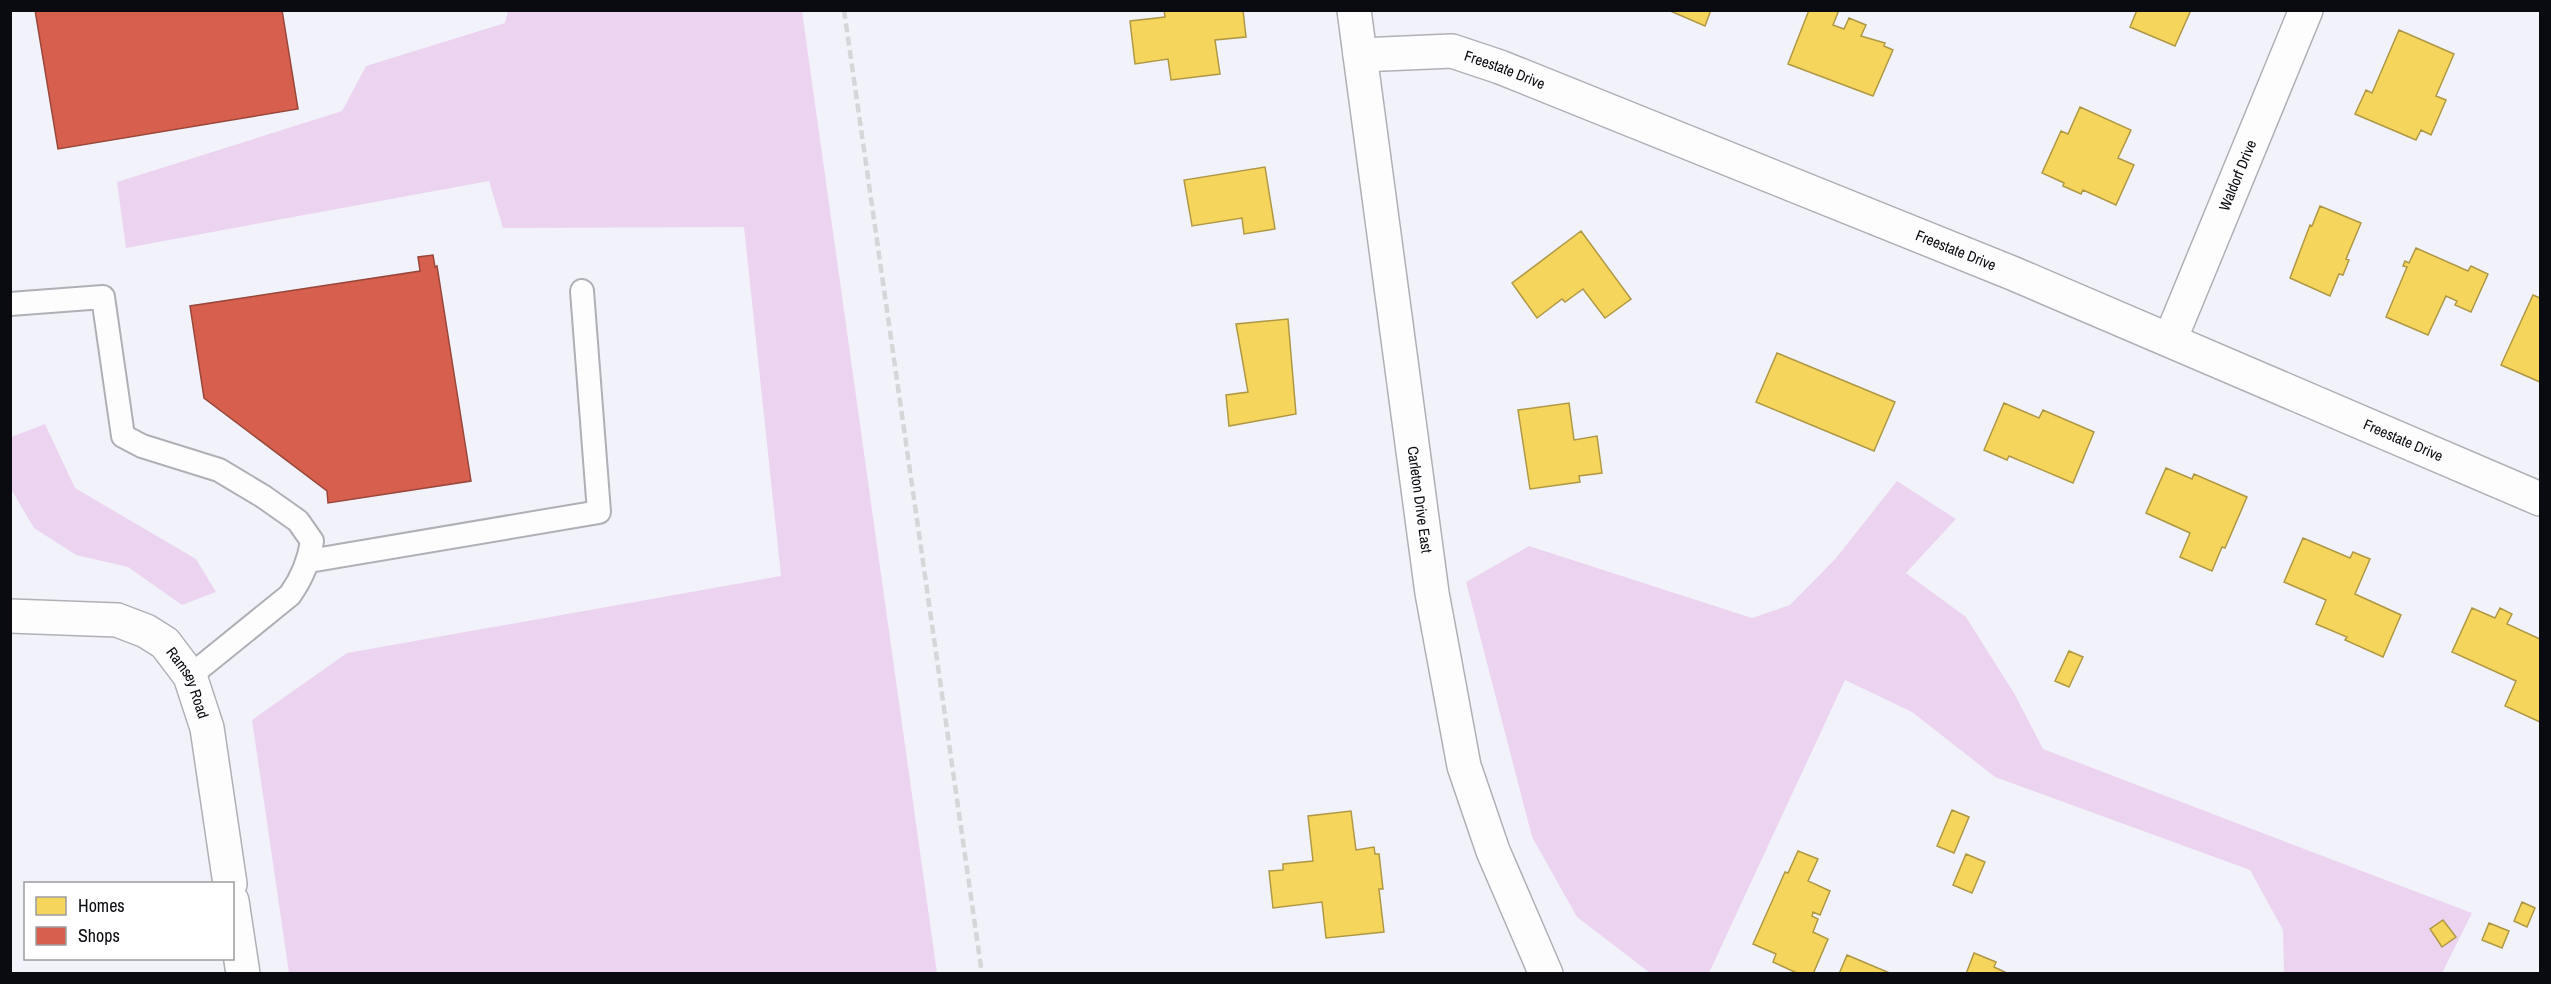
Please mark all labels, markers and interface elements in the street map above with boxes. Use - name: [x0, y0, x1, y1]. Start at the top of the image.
- street label: Freestate Drive: [1462, 45, 1549, 94]
- street label: Waldorf Drive: [2213, 137, 2261, 214]
- street label: Freestate Drive: [1913, 224, 1999, 276]
- street label: Freestate Drive: [2360, 414, 2447, 466]
- street label: Carleton Drive East: [1402, 445, 1438, 555]
- street label: Ramsey Road: [162, 642, 214, 721]
- legend: [24, 882, 234, 960]
- text: Homes: [78, 893, 125, 918]
- text: Shops: [78, 923, 120, 948]

